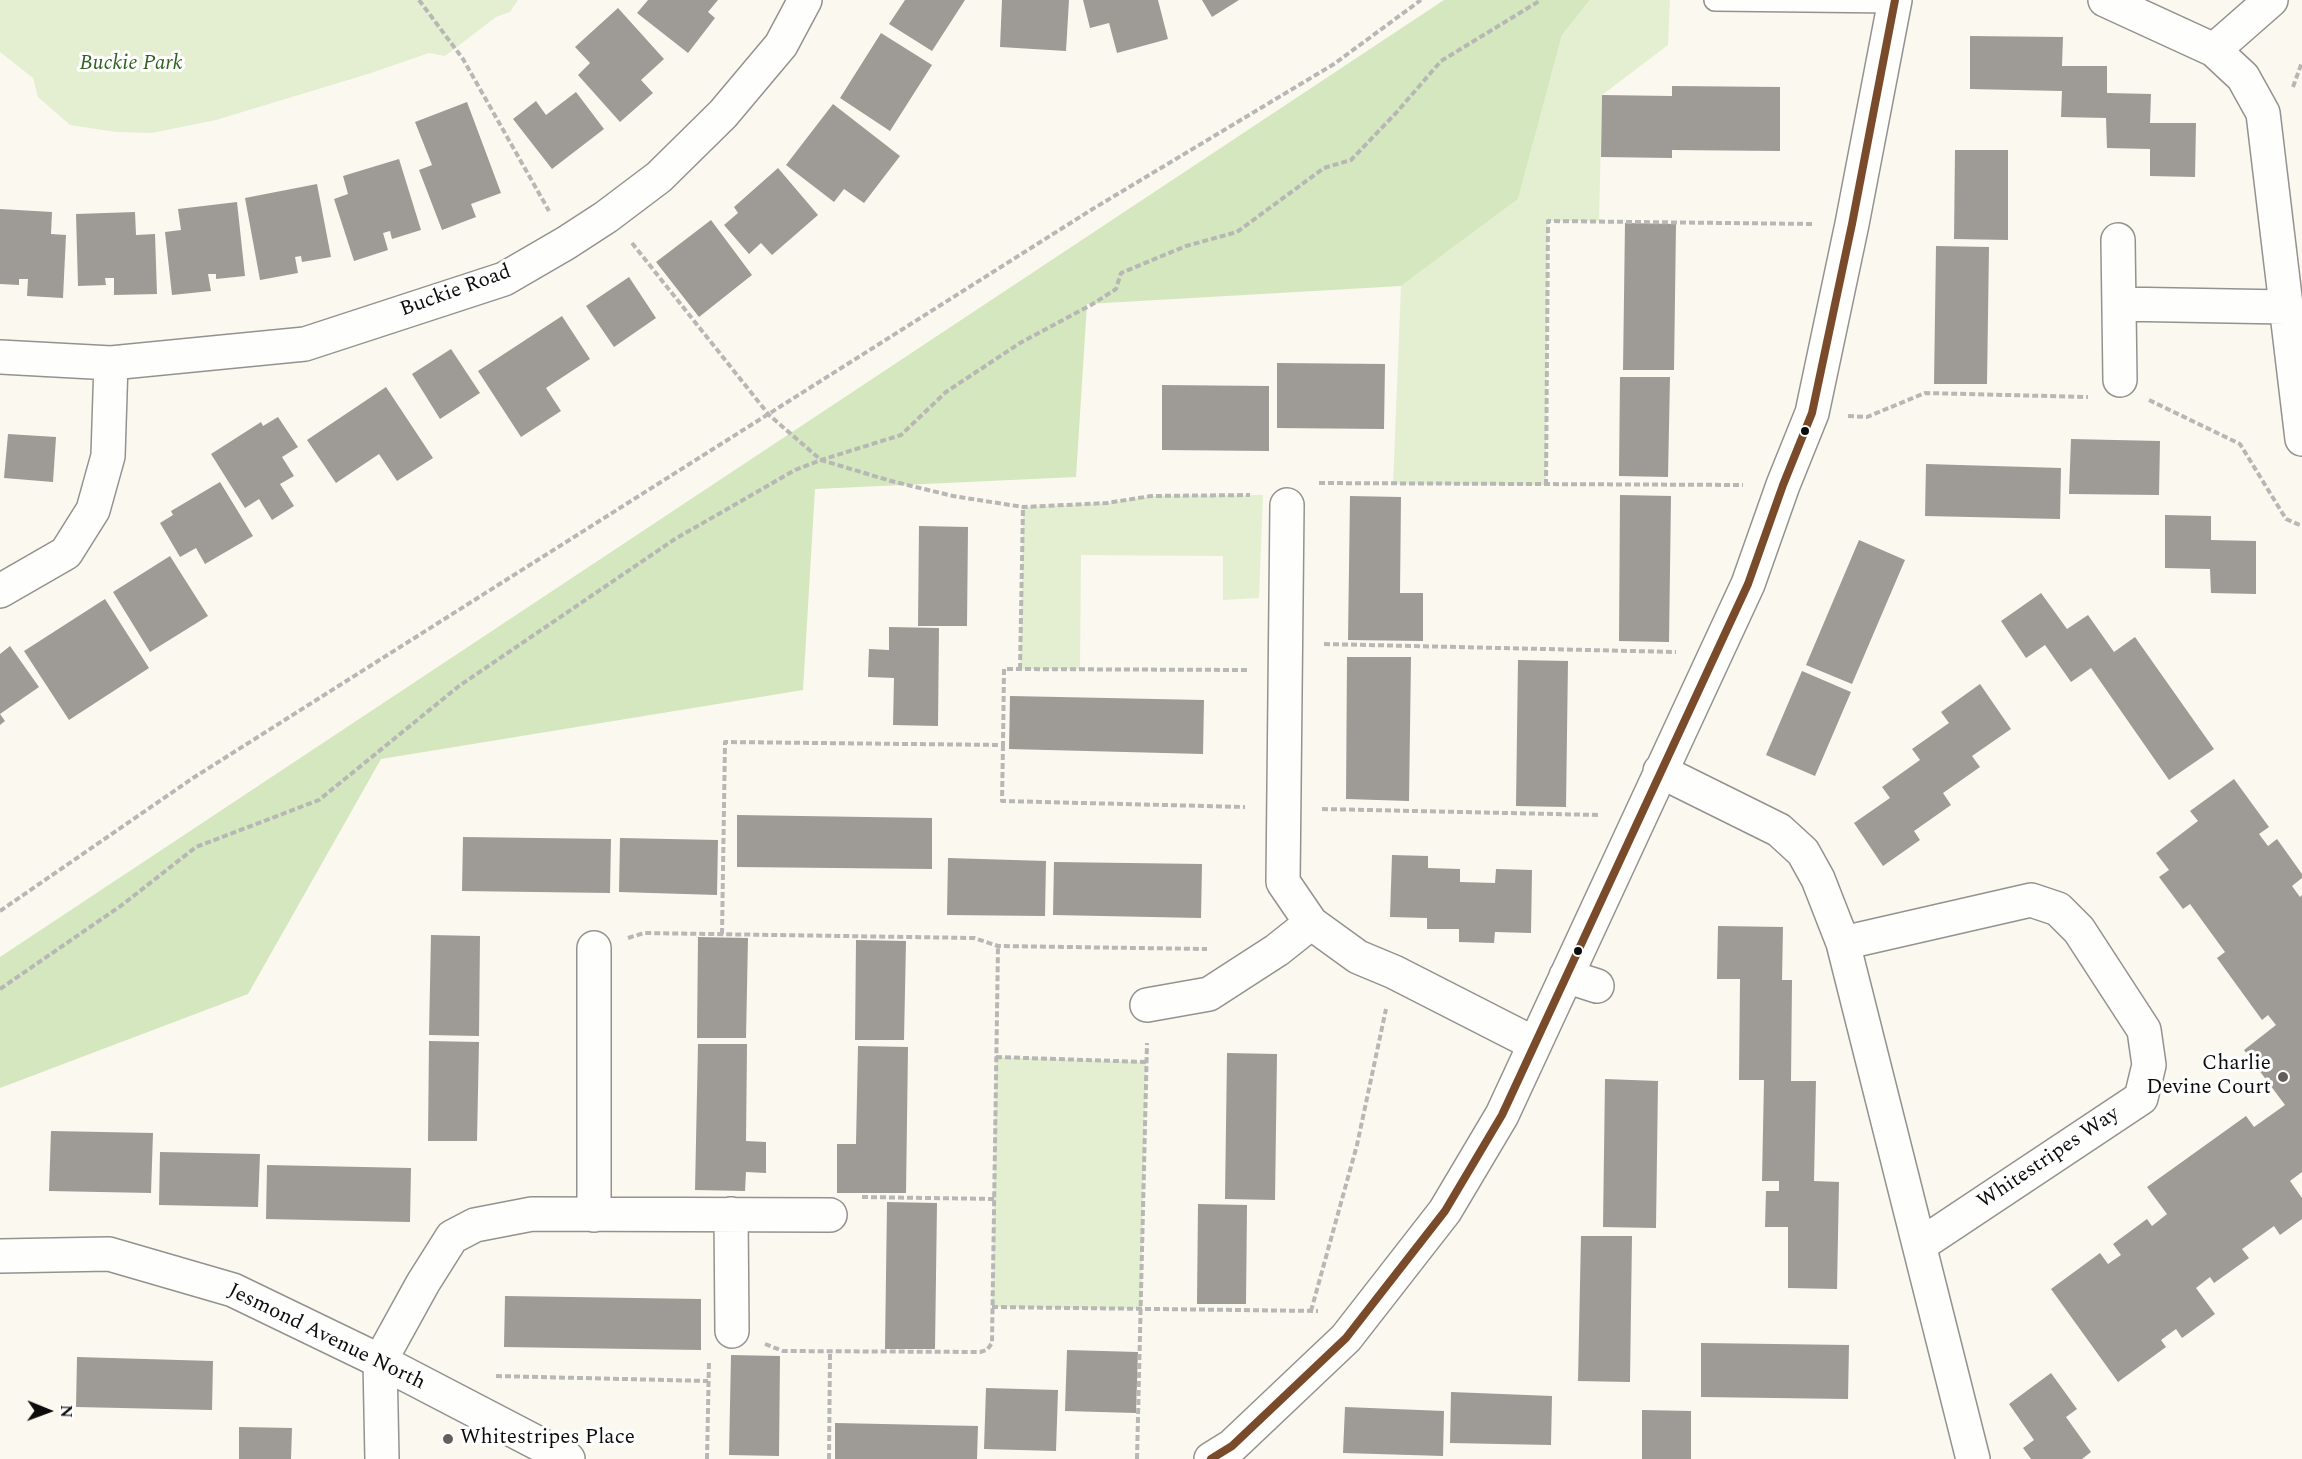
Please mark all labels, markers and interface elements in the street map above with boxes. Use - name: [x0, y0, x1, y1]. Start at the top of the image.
- park label: Buckie Park: [79, 52, 183, 78]
- street label: Buckie Road: [397, 260, 515, 324]
- unlabelled marker: [1799, 425, 1811, 437]
- unlabelled marker: [1572, 945, 1584, 957]
- place label: Charlie Devine Court: [2146, 1052, 2271, 1102]
- marker: Charlie Devine Court: [2276, 1070, 2290, 1084]
- street label: Whitestripes Way: [1973, 1102, 2125, 1216]
- street label: Jesmond Avenue North: [223, 1279, 429, 1397]
- north arrow: [18, 1381, 78, 1441]
- text: N: [54, 1405, 78, 1418]
- place label: Whitestripes Place: [460, 1426, 635, 1452]
- marker: Whitestripes Place: [441, 1432, 455, 1446]

